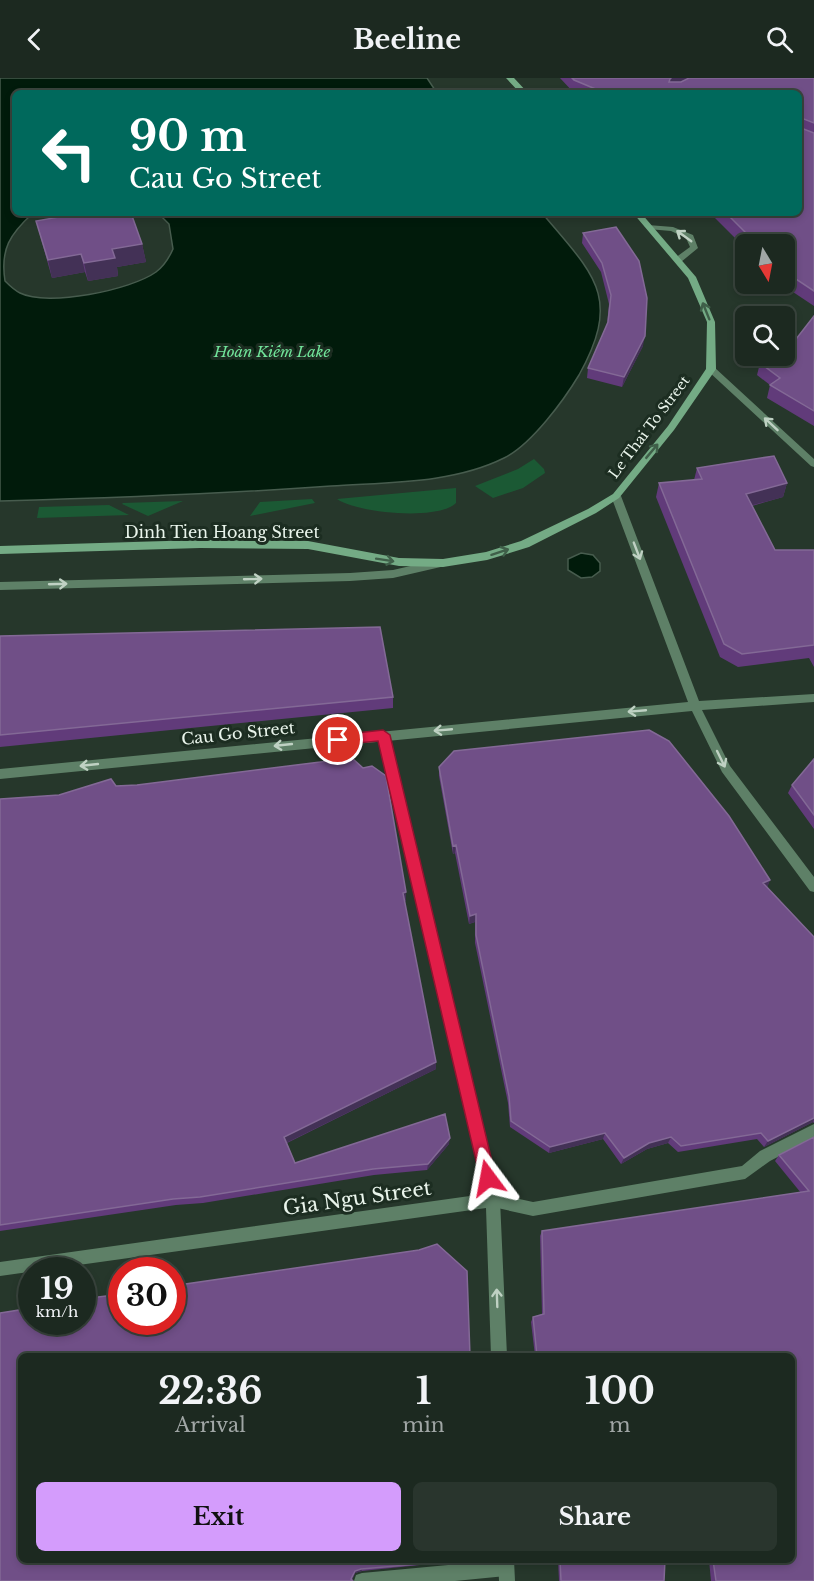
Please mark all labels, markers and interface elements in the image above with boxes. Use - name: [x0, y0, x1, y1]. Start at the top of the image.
- icon: back: [18, 23, 51, 56]
- text: Beeline: [353, 23, 461, 56]
- icon: search: [763, 23, 796, 56]
- text: 90 m: [129, 110, 247, 162]
- icon: left: [30, 114, 108, 192]
- text: Cau Go Street: [129, 162, 322, 195]
- one-way arrow: [677, 230, 693, 242]
- north arrow: [735, 234, 795, 294]
- map controls: [735, 234, 795, 366]
- one-way arrow: [700, 302, 711, 321]
- button: search: [735, 306, 795, 366]
- water label: Hoàn Kiếm Lake: [213, 342, 331, 361]
- street label: Le Thai To Street: [605, 372, 694, 482]
- one-way arrow: [764, 417, 779, 431]
- one-way arrow: [645, 444, 659, 459]
- street label: Dinh Tien Hoang Street: [124, 522, 320, 542]
- one-way arrow: [632, 541, 643, 560]
- one-way arrow: [490, 546, 509, 557]
- one-way arrow: [374, 554, 394, 565]
- one-way arrow: [243, 573, 263, 585]
- one-way arrow: [48, 579, 68, 590]
- one-way arrow: [628, 706, 647, 717]
- pin: [312, 714, 363, 765]
- street label: Cau Go Street: [180, 717, 296, 749]
- icon: arrive: [321, 723, 354, 756]
- one-way arrow: [433, 725, 453, 736]
- one-way arrow: [274, 740, 294, 751]
- one-way arrow: [715, 749, 727, 767]
- one-way arrow: [80, 760, 100, 771]
- position arrow: [456, 1146, 520, 1210]
- street label: Gia Ngu Street: [281, 1176, 433, 1220]
- speed limit sign: 30: [108, 1257, 186, 1335]
- text: 19: [40, 1270, 74, 1307]
- one-way arrow: [491, 1288, 502, 1308]
- text: km/h: [36, 1302, 78, 1321]
- text: 22:36: [158, 1369, 262, 1414]
- text: 1: [416, 1369, 431, 1414]
- text: 100: [585, 1369, 655, 1414]
- text: Arrival: [175, 1413, 246, 1437]
- text: min: [403, 1413, 445, 1437]
- text: m: [609, 1413, 631, 1437]
- button: Exit: [36, 1482, 401, 1551]
- button: Share: [413, 1482, 777, 1551]

